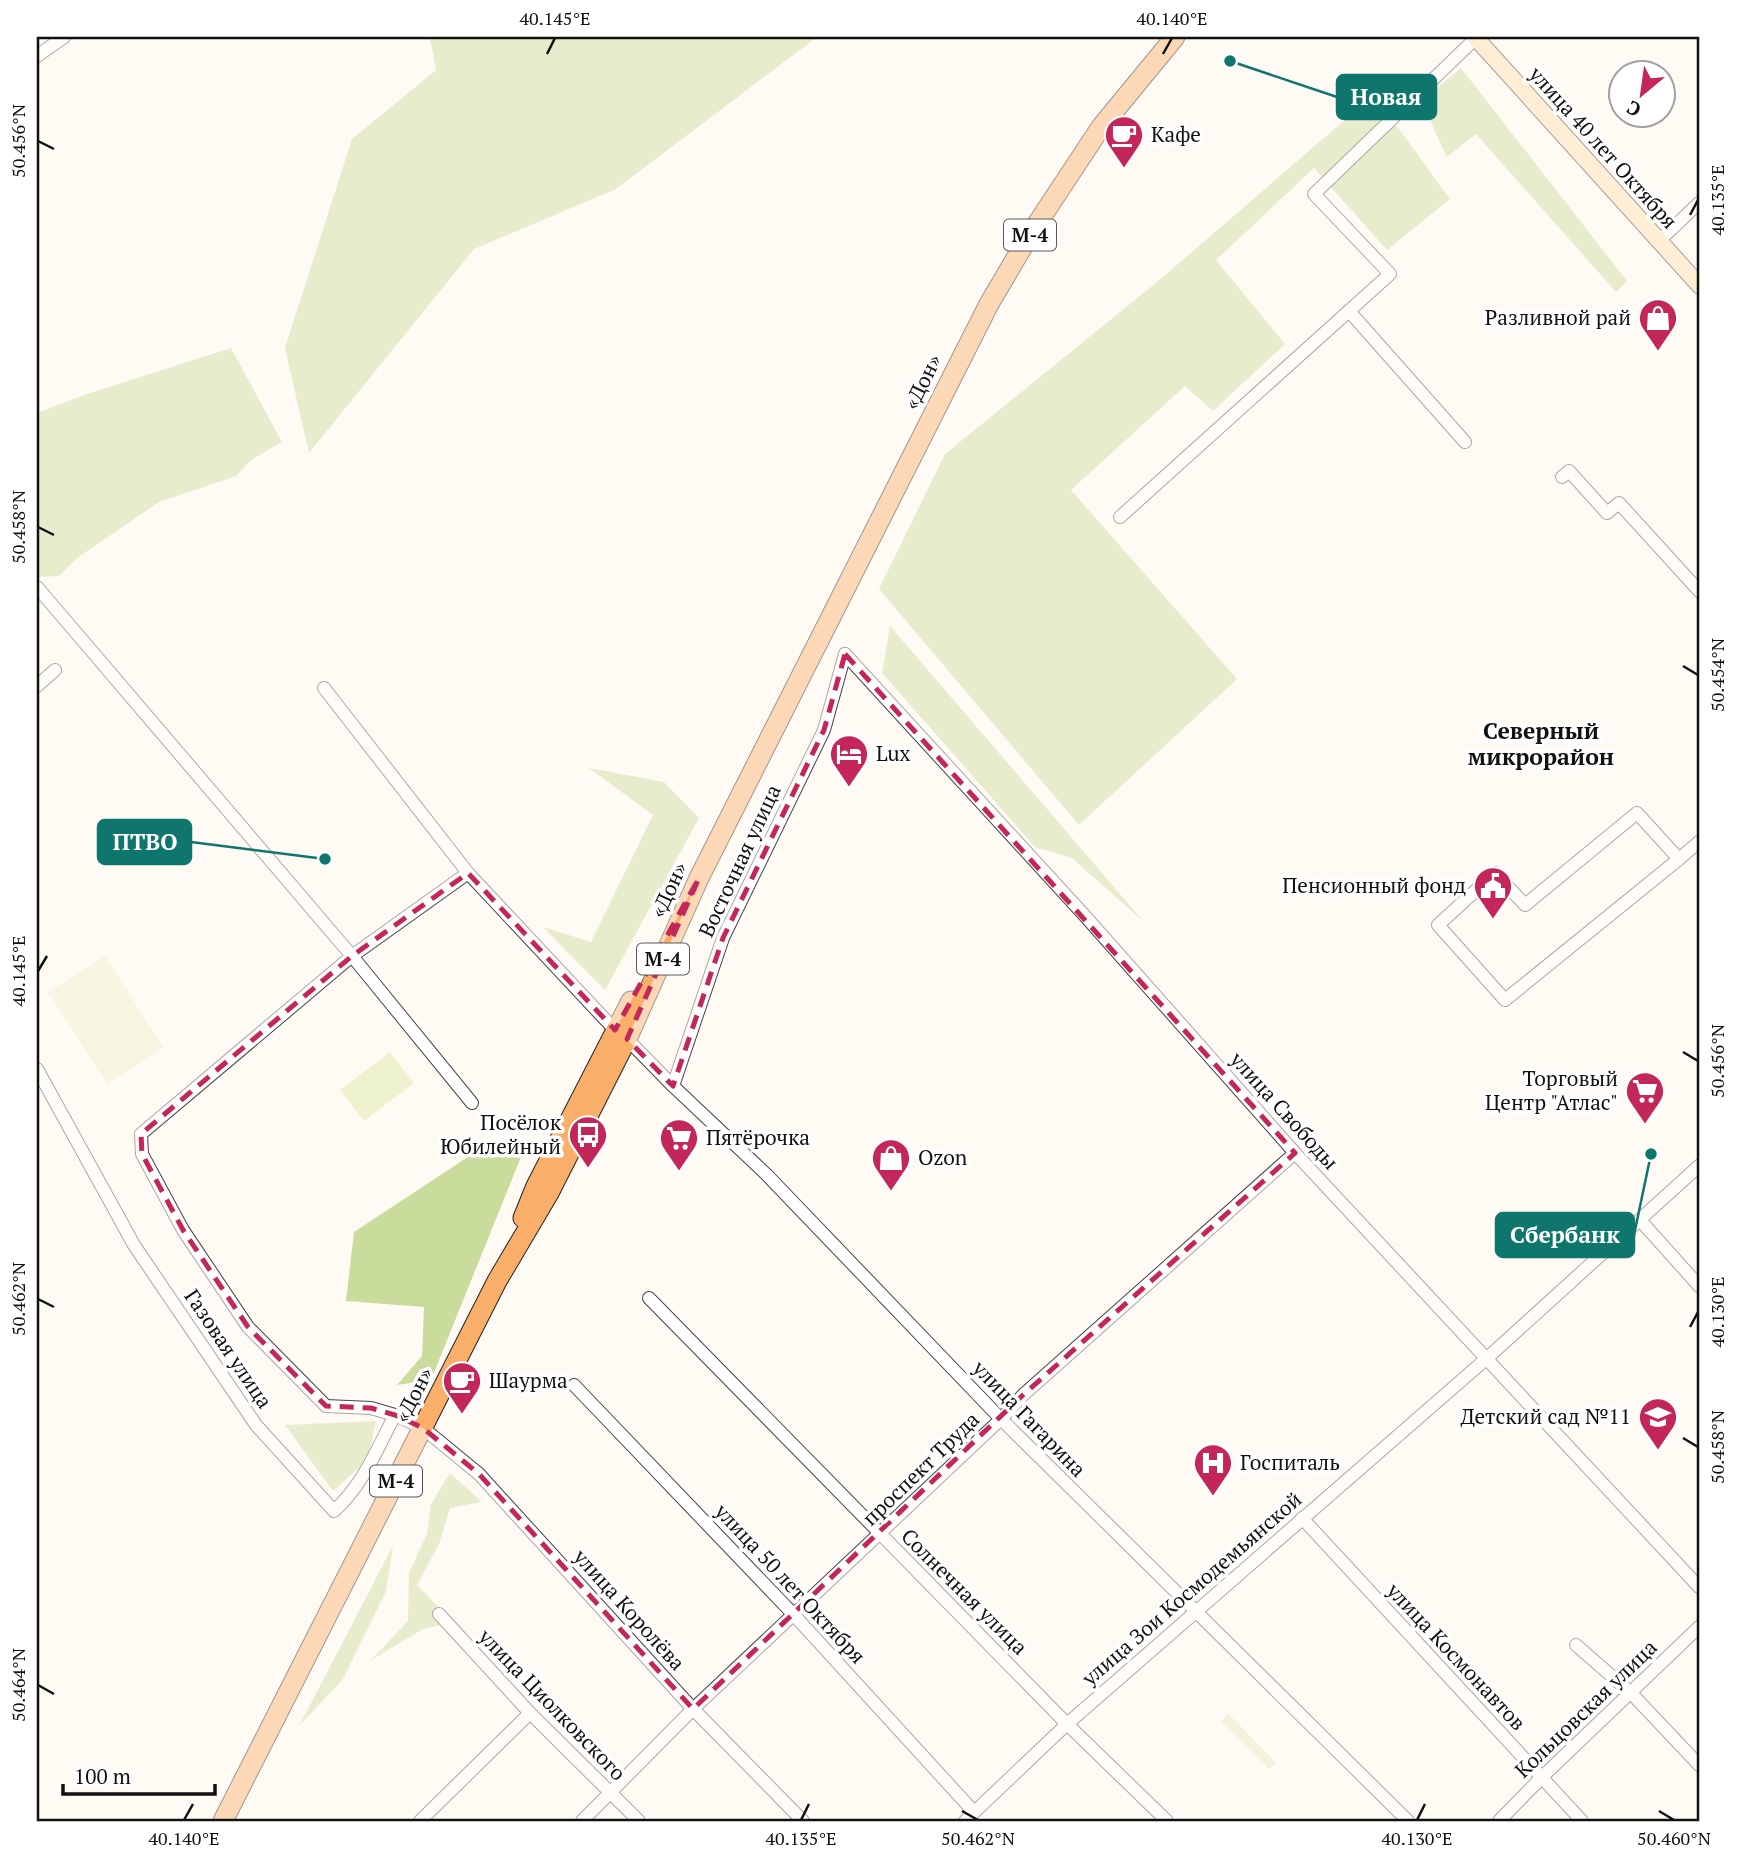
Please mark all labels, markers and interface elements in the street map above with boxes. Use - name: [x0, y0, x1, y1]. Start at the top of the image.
- text: 40.145°E: [519, 6, 591, 30]
- text: 40.140°E: [1136, 6, 1208, 30]
- street label: улица 40 лет Октября: [1523, 60, 1684, 234]
- north arrow: [1608, 60, 1678, 130]
- callout: Новая: [1337, 75, 1436, 119]
- text: Новая: [1351, 81, 1421, 112]
- text: С: [1622, 95, 1645, 123]
- text: 50.456°N: [6, 104, 30, 178]
- cafe icon: Кафе: [1103, 114, 1145, 169]
- place label: Кафе: [1151, 120, 1201, 148]
- text: 40.135°E: [1705, 164, 1729, 236]
- road number: М-4: [1004, 219, 1056, 250]
- shop icon: Разливной рай: [1637, 297, 1679, 352]
- place label: Разливной рай: [1485, 303, 1631, 331]
- street label: «Дон»: [897, 349, 948, 414]
- text: 50.458°N: [6, 490, 30, 564]
- text: 50.454°N: [1705, 638, 1729, 712]
- district label: Северный микрорайон: [1468, 715, 1614, 772]
- hotel icon: Lux: [828, 733, 870, 788]
- place label: Lux: [876, 739, 911, 767]
- street label: Восточная улица: [692, 780, 787, 941]
- callout: ПТВО: [98, 820, 191, 864]
- text: ПТВО: [112, 826, 178, 857]
- street label: «Дон»: [643, 857, 693, 922]
- public building icon: Пенсионный фонд: [1472, 865, 1514, 920]
- place label: Пенсионный фонд: [1282, 871, 1466, 899]
- text: 40.145°E: [6, 935, 30, 1007]
- road number: М-4: [637, 944, 689, 974]
- text: 50.456°N: [1705, 1024, 1729, 1098]
- street label: улица Свободы: [1224, 1045, 1345, 1175]
- place label: Торговый Центр "Атлас": [1485, 1064, 1618, 1116]
- supermarket icon: Торговый Центр "Атлас": [1624, 1070, 1666, 1125]
- place label: Посёлок Юбилейный: [440, 1108, 562, 1160]
- bus stop icon: Посёлок Юбилейный: [567, 1114, 609, 1169]
- supermarket icon: Пятёрочка: [658, 1117, 700, 1172]
- place label: Пятёрочка: [706, 1123, 810, 1151]
- shop icon: Ozon: [870, 1137, 912, 1192]
- place label: Ozon: [918, 1143, 968, 1171]
- callout: Сбербанк: [1496, 1213, 1634, 1257]
- text: Сбербанк: [1510, 1219, 1620, 1250]
- text: 50.462°N: [6, 1262, 30, 1336]
- text: 40.130°E: [1705, 1276, 1729, 1348]
- street label: Газовая улица: [179, 1283, 279, 1414]
- street label: улица Гагарина: [966, 1353, 1093, 1483]
- cafe icon: Шаурма: [441, 1360, 483, 1415]
- street label: «Дон»: [387, 1362, 439, 1427]
- place label: Шаурма: [489, 1366, 568, 1394]
- school or university icon: Детский сад №11: [1637, 1396, 1679, 1451]
- place label: Детский сад №11: [1460, 1402, 1631, 1430]
- street label: проспект Труда: [856, 1405, 985, 1531]
- text: 50.458°N: [1705, 1410, 1729, 1484]
- hospital icon: Госпиталь: [1192, 1442, 1234, 1497]
- place label: Госпиталь: [1240, 1448, 1340, 1476]
- road number: М-4: [370, 1466, 422, 1497]
- street label: улица Зои Космодемьянской: [1075, 1485, 1307, 1692]
- street label: улица 50 лет Октября: [708, 1497, 872, 1669]
- street label: Солнечная улица: [895, 1522, 1034, 1661]
- street label: улица Королёва: [567, 1542, 692, 1676]
- street label: улица Космонавтов: [1380, 1576, 1532, 1736]
- street label: улица Циолковского: [472, 1622, 632, 1786]
- street label: Кольцовская улица: [1508, 1633, 1663, 1783]
- text: 50.464°N: [6, 1648, 30, 1722]
- scale bar: [63, 1753, 215, 1797]
- text: 100 m: [74, 1762, 131, 1790]
- text: 40.140°E: [148, 1826, 220, 1850]
- text: 40.135°E: [765, 1826, 837, 1850]
- text: 50.462°N: [941, 1826, 1015, 1850]
- text: 40.130°E: [1381, 1826, 1453, 1850]
- text: 50.460°N: [1637, 1826, 1711, 1850]

